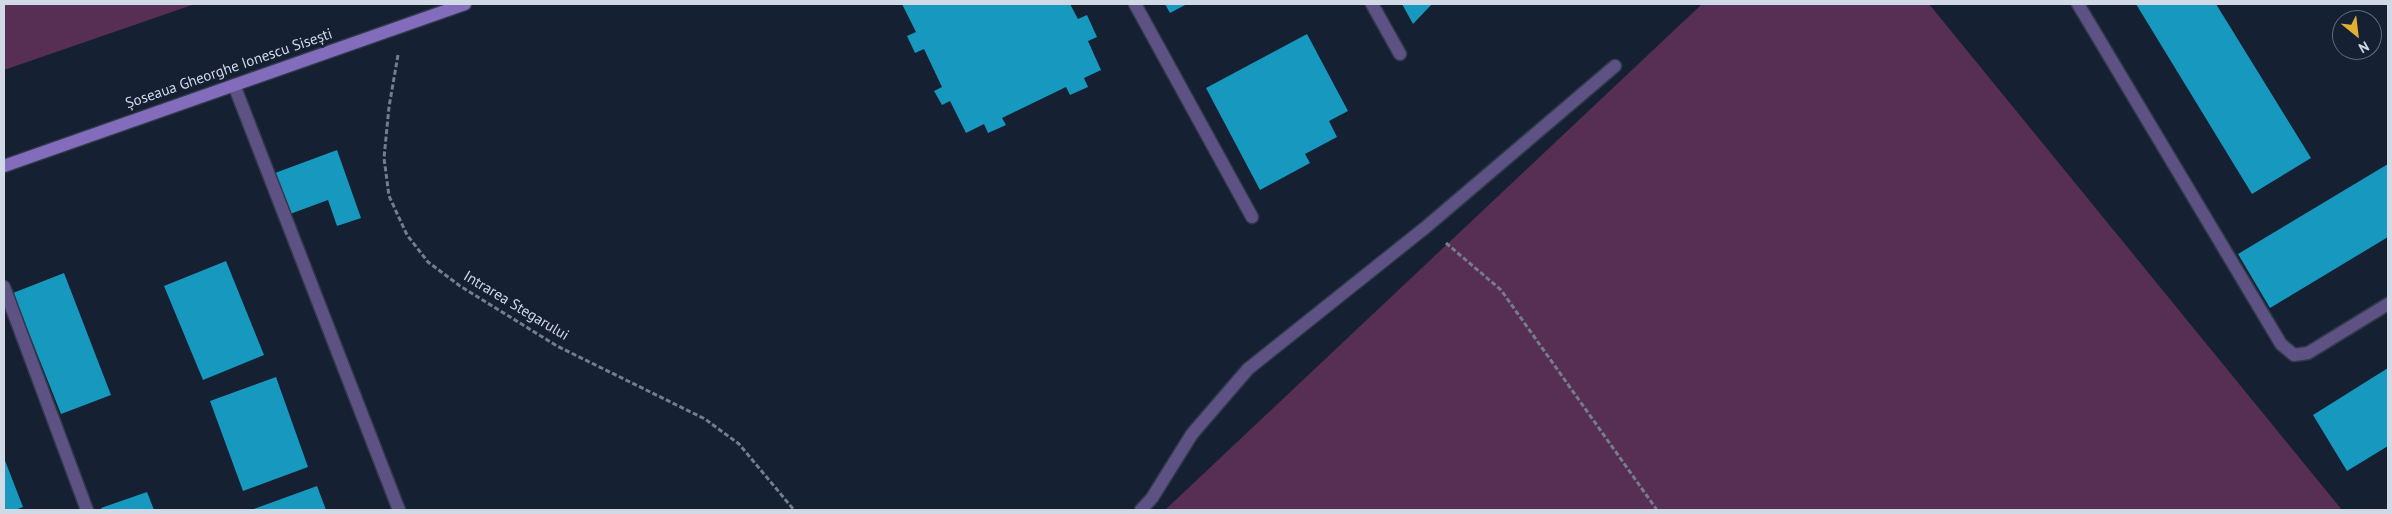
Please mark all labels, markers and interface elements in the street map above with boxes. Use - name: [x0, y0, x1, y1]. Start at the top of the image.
- north arrow: [2332, 10, 2382, 60]
- street label: Șoseaua Gheorghe Ionescu Sisești: [123, 25, 335, 113]
- text: N: [2355, 37, 2372, 57]
- street label: Intrarea Stegarului: [460, 267, 572, 345]

